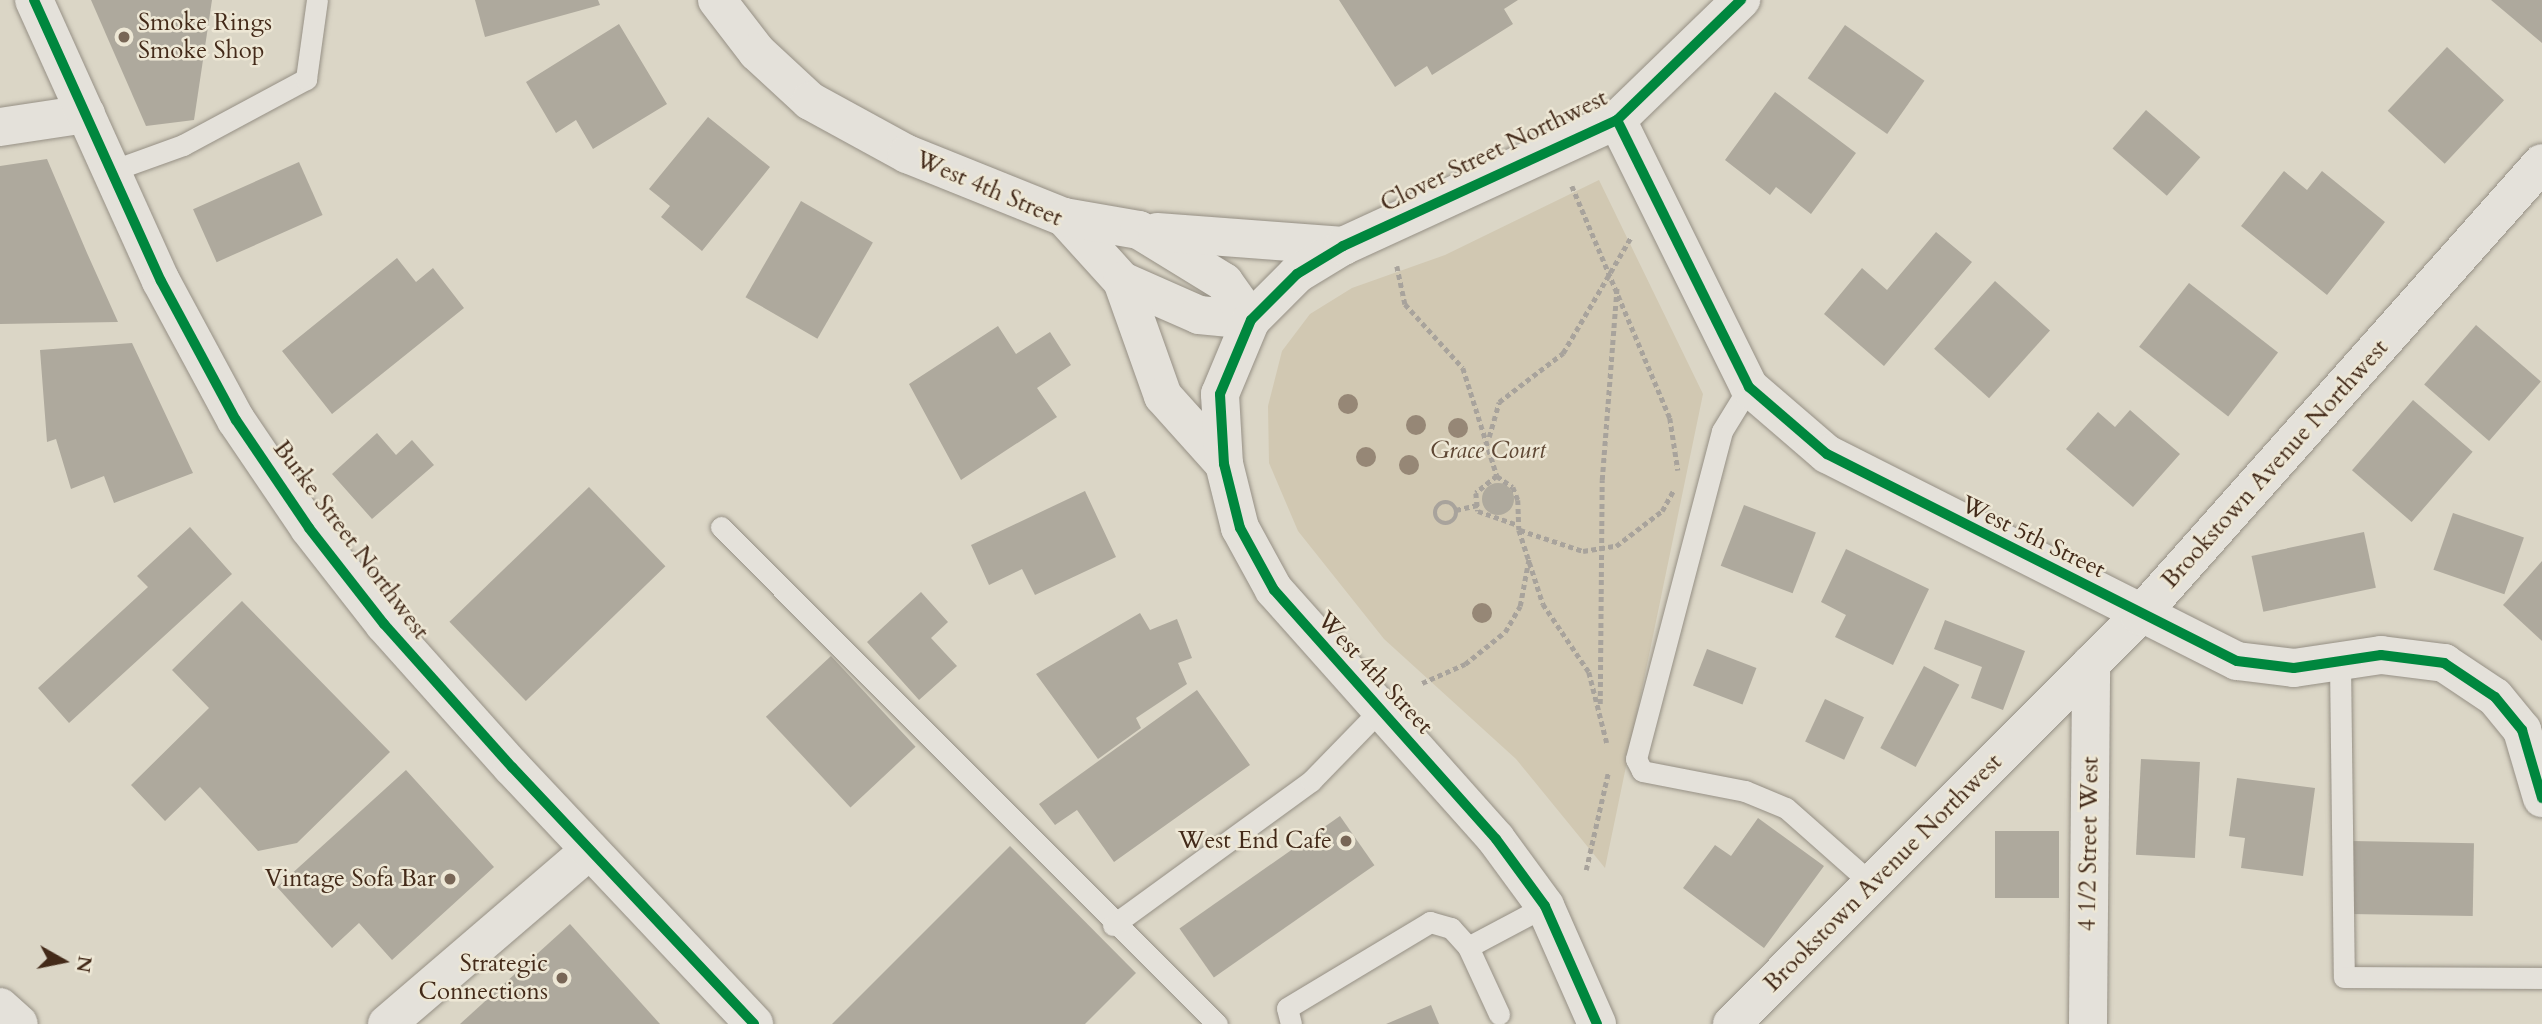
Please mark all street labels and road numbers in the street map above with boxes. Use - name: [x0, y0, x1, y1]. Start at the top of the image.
- street label: Clover Street Northwest: [1376, 84, 1612, 218]
- street label: West 4th Street: [911, 145, 1067, 233]
- street label: Brookstown Avenue Northwest: [2156, 334, 2394, 594]
- street label: Burke Street Northwest: [267, 435, 435, 645]
- street label: West 5th Street: [1956, 490, 2110, 584]
- street label: West 4th Street: [1311, 606, 1439, 740]
- street label: Brookstown Avenue Northwest: [1758, 748, 2008, 998]
- street label: 4 1/2 Street West: [2073, 756, 2105, 932]

